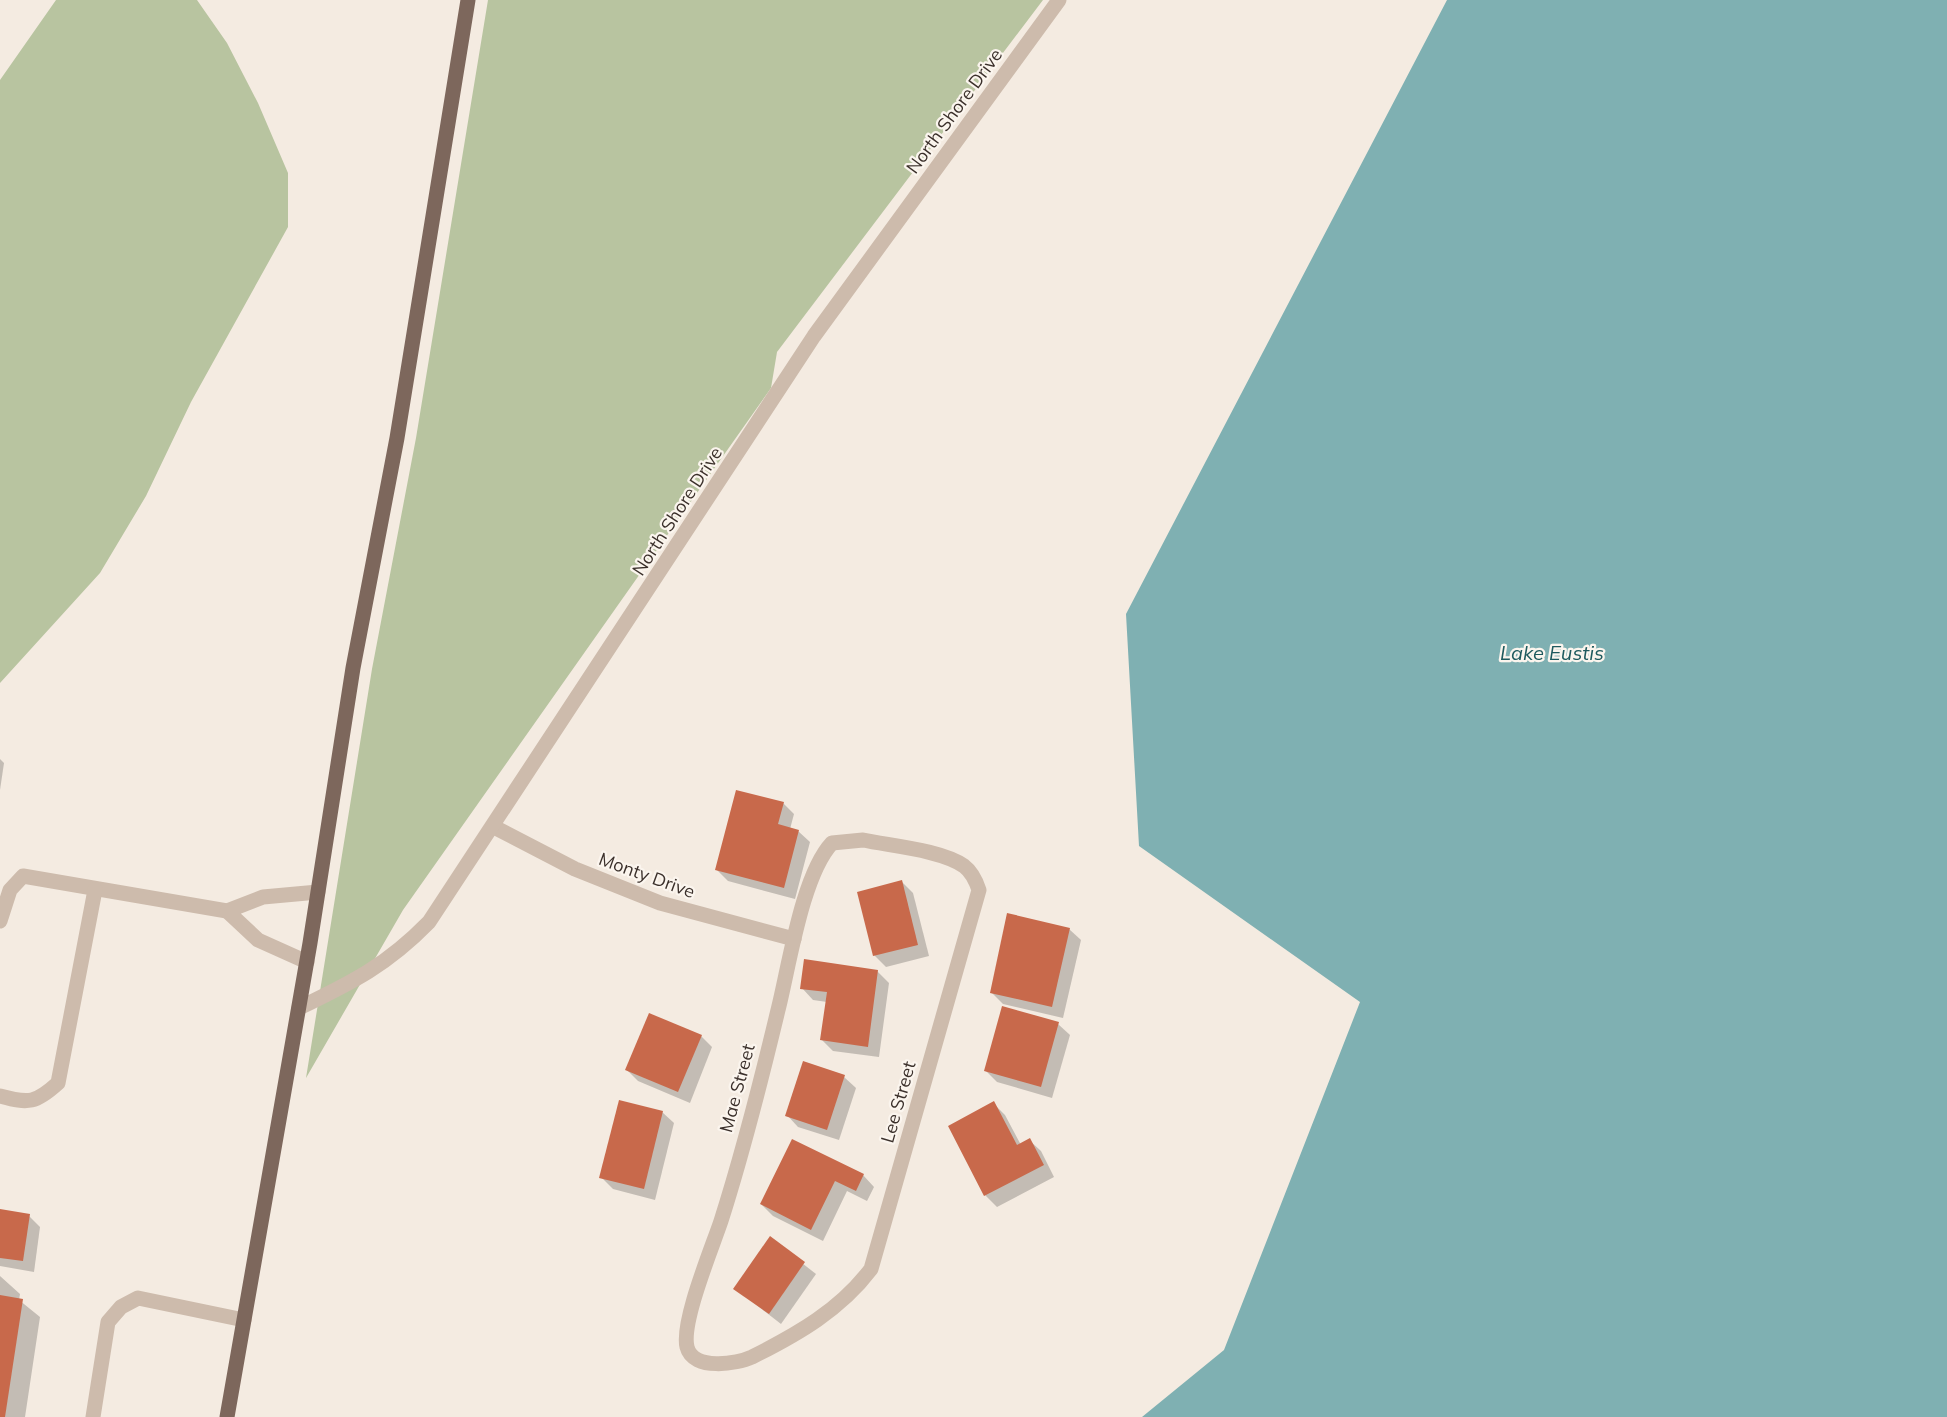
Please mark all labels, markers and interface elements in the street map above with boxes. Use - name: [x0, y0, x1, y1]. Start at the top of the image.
- street label: North Shore Drive: [901, 44, 1007, 178]
- street label: North Shore Drive: [627, 442, 727, 580]
- water label: Lake Eustis: [1500, 640, 1604, 665]
- street label: Monty Drive: [596, 847, 698, 903]
- street label: Mae Street: [714, 1041, 760, 1135]
- street label: Lee Street: [875, 1059, 921, 1145]

